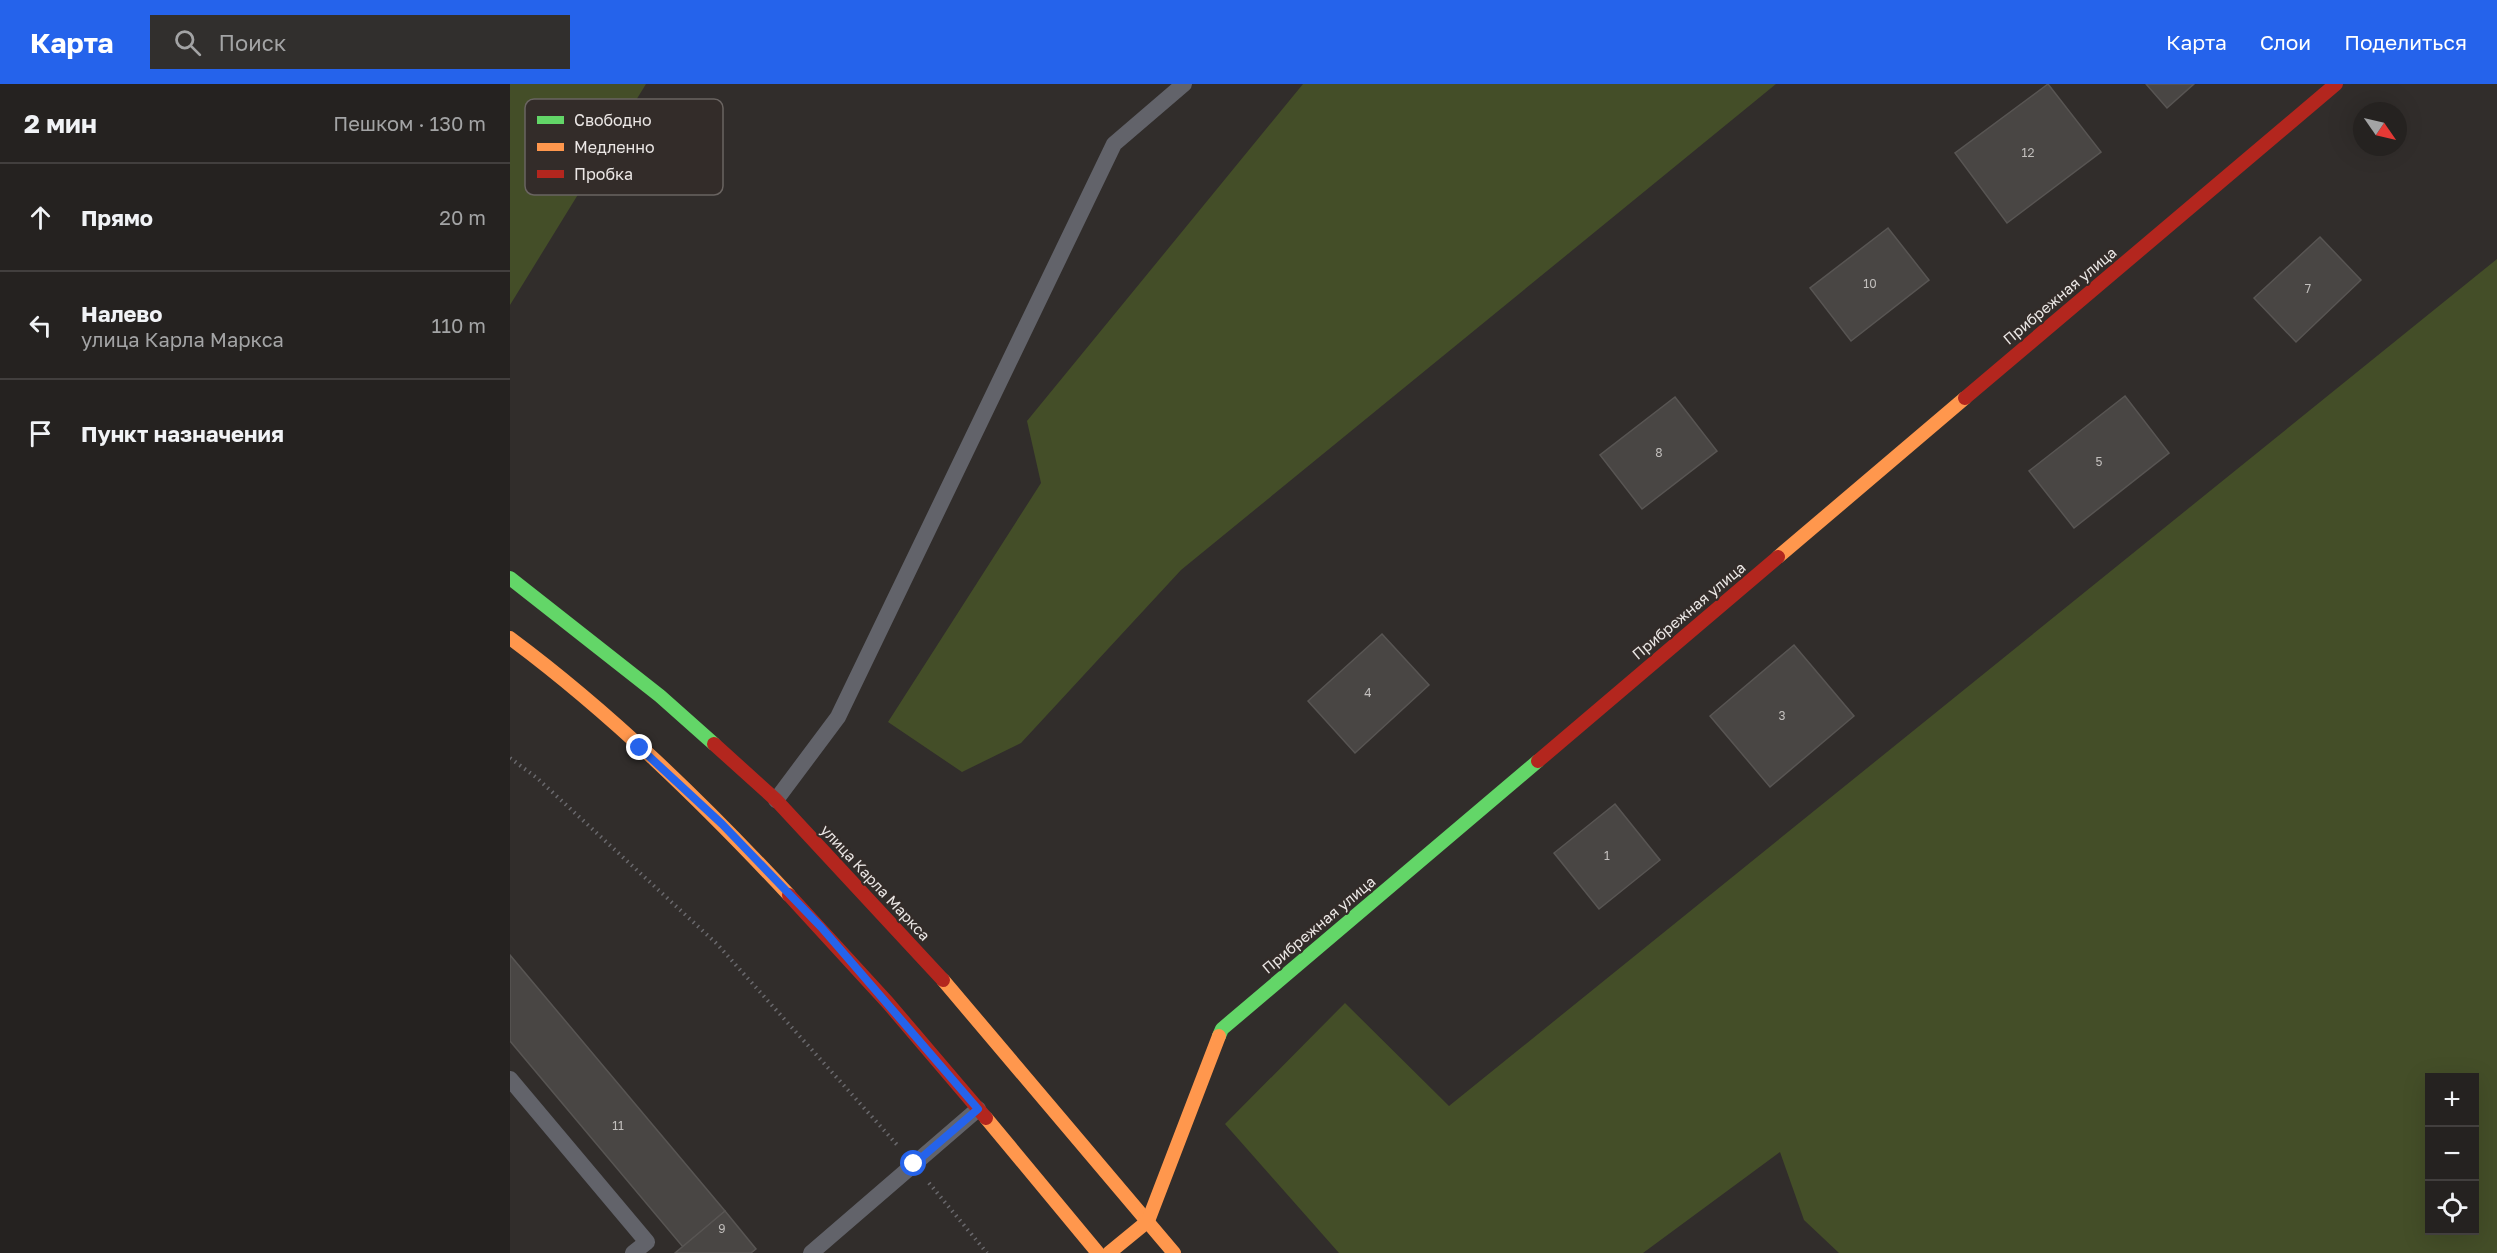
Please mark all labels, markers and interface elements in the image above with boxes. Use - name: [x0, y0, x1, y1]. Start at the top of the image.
- search box: [150, 15, 570, 69]
- text: Карта: [30, 26, 114, 59]
- icon: search: [171, 26, 204, 59]
- text: Поиск: [219, 29, 286, 56]
- text: Карта: [2166, 29, 2227, 55]
- text: Слои: [2260, 29, 2311, 55]
- text: Поделиться: [2344, 29, 2467, 55]
- legend: [525, 99, 723, 195]
- north arrow: [2353, 102, 2407, 156]
- text: 2 мин: [24, 108, 97, 139]
- text: Свободно: [574, 110, 652, 130]
- text: Пешком · 130 m: [333, 111, 486, 135]
- text: Медленно: [574, 137, 655, 157]
- house number: 12: [2022, 145, 2034, 160]
- text: Пробка: [574, 164, 633, 184]
- icon: ahead: [24, 201, 57, 234]
- text: Прямо: [81, 204, 153, 231]
- text: 20 m: [439, 205, 486, 229]
- street label: Прибрежная улица: [1999, 243, 2120, 348]
- house number: 10: [1863, 276, 1877, 291]
- house number: 7: [2305, 281, 2311, 296]
- text: Налево: [81, 300, 163, 327]
- icon: left: [24, 309, 57, 342]
- text: 110 m: [432, 313, 486, 337]
- text: улица Карла Маркса: [81, 327, 284, 351]
- icon: arrive: [24, 417, 57, 450]
- text: Пункт назначения: [81, 420, 284, 447]
- house number: 8: [1655, 445, 1663, 460]
- house number: 5: [2096, 454, 2103, 469]
- street label: Прибрежная улица: [1628, 558, 1749, 663]
- house number: 4: [1364, 685, 1372, 700]
- house number: 3: [1778, 708, 1786, 723]
- route end: [626, 734, 652, 760]
- street label: улица Карла Маркса: [817, 821, 934, 944]
- house number: 1: [1604, 848, 1610, 863]
- street label: Прибрежная улица: [1258, 872, 1379, 977]
- map controls: [2425, 1073, 2479, 1235]
- button: +: [2425, 1073, 2479, 1127]
- house number: 11: [612, 1118, 624, 1133]
- button: −: [2425, 1127, 2479, 1181]
- route start: [900, 1150, 926, 1176]
- button: locate: [2425, 1181, 2479, 1235]
- house number: 9: [718, 1221, 726, 1236]

